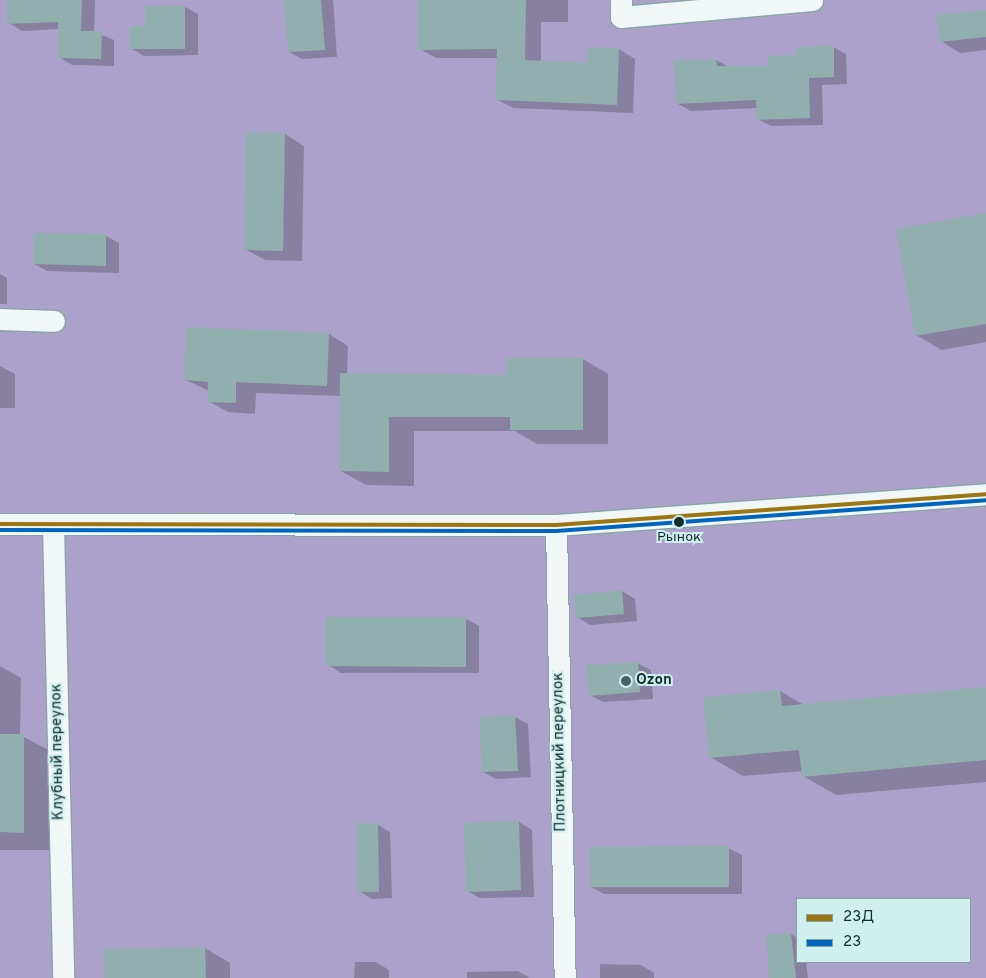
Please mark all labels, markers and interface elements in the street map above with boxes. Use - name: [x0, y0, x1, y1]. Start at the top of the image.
- marker: Рынок: [674, 517, 684, 527]
- place label: Рынок: [657, 530, 701, 546]
- street label: Плотницкий переулок: [550, 672, 570, 832]
- place label: Ozon: [636, 672, 672, 690]
- marker: Ozon: [620, 675, 632, 687]
- street label: Клубный переулок: [48, 684, 68, 820]
- legend: [796, 898, 971, 963]
- text: 23Д: [843, 908, 874, 927]
- text: 23: [843, 933, 861, 952]

